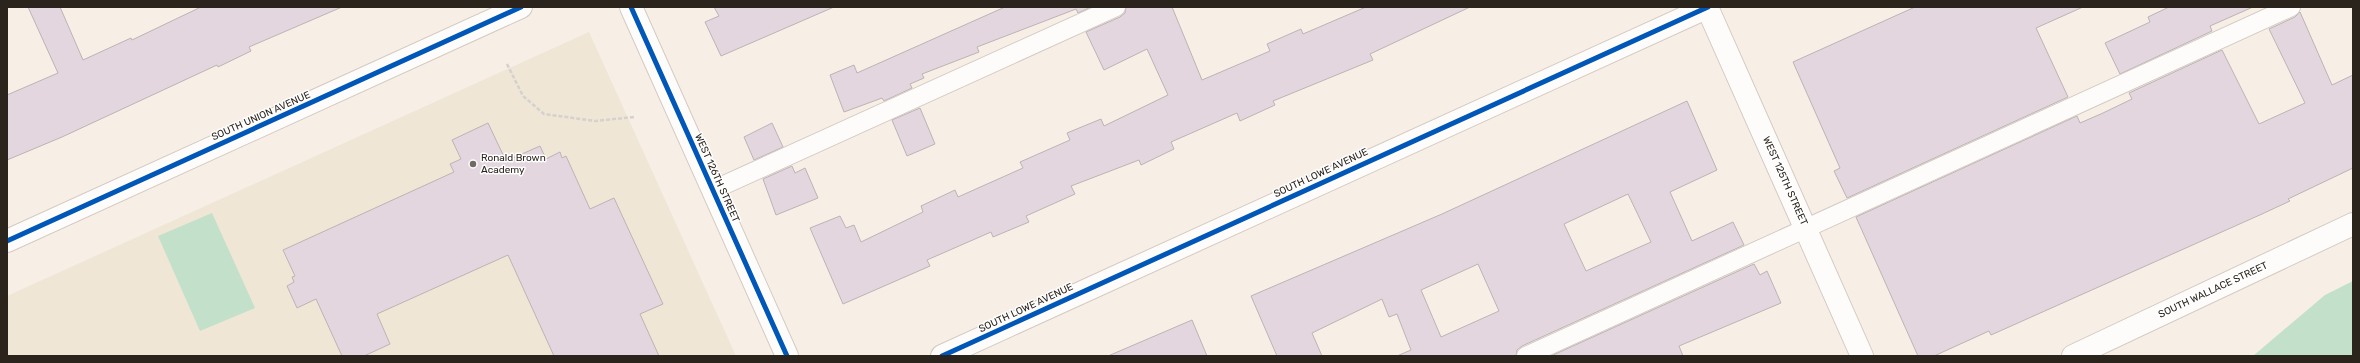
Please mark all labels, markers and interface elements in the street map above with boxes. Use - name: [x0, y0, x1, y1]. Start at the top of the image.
- street label: SOUTH UNION AVENUE: [210, 89, 312, 143]
- street label: WEST 126TH STREET: [692, 132, 742, 224]
- street label: WEST 125TH STREET: [1760, 135, 1810, 228]
- street label: SOUTH LOWE AVENUE: [1272, 146, 1370, 200]
- place label: Ronald Brown Academy: [481, 152, 546, 176]
- marker: Ronald Brown Academy: [468, 159, 478, 169]
- street label: SOUTH WALLACE STREET: [2157, 259, 2270, 321]
- street label: SOUTH LOWE AVENUE: [977, 281, 1075, 335]

